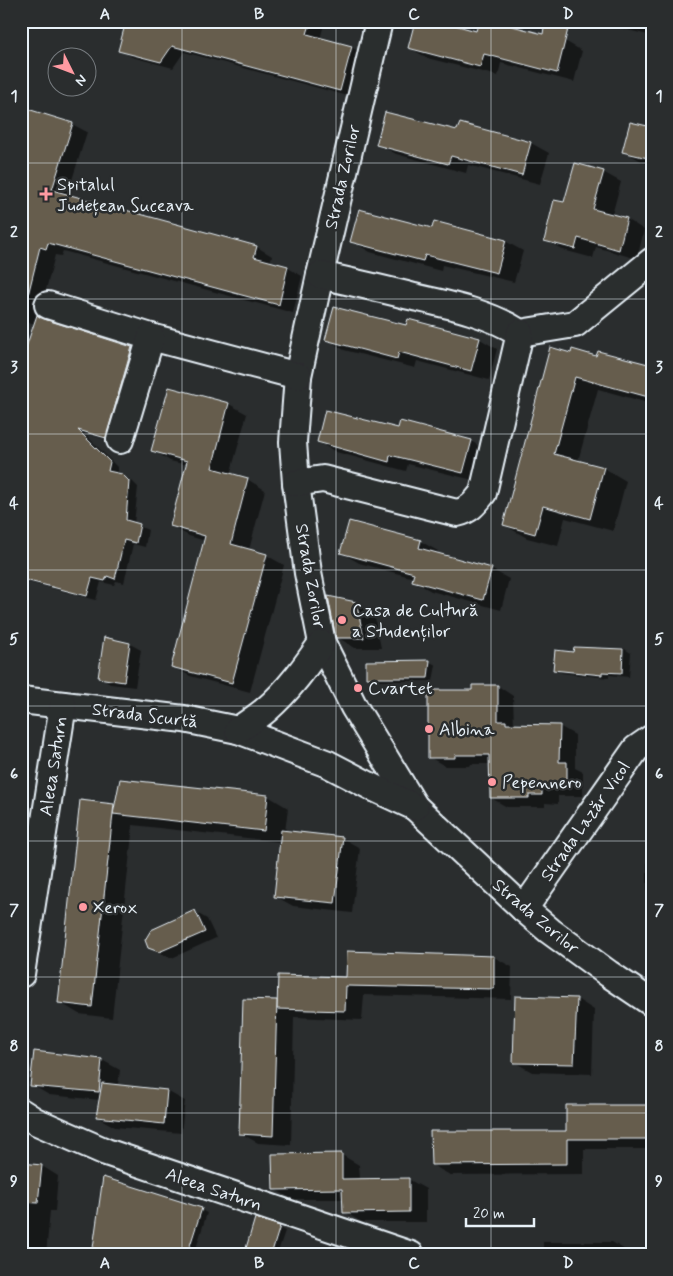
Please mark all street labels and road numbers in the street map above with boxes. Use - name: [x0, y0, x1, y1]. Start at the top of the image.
- street label: Strada Zorilor: [319, 122, 367, 232]
- street label: Strada Zorilor: [289, 522, 331, 631]
- street label: Strada Scurtă: [91, 698, 199, 734]
- street label: Aleea Saturn: [34, 715, 74, 818]
- street label: Strada Lazăr Vicol: [535, 757, 636, 886]
- street label: Strada Zorilor: [487, 873, 584, 960]
- street label: Aleea Saturn: [162, 1162, 265, 1218]

